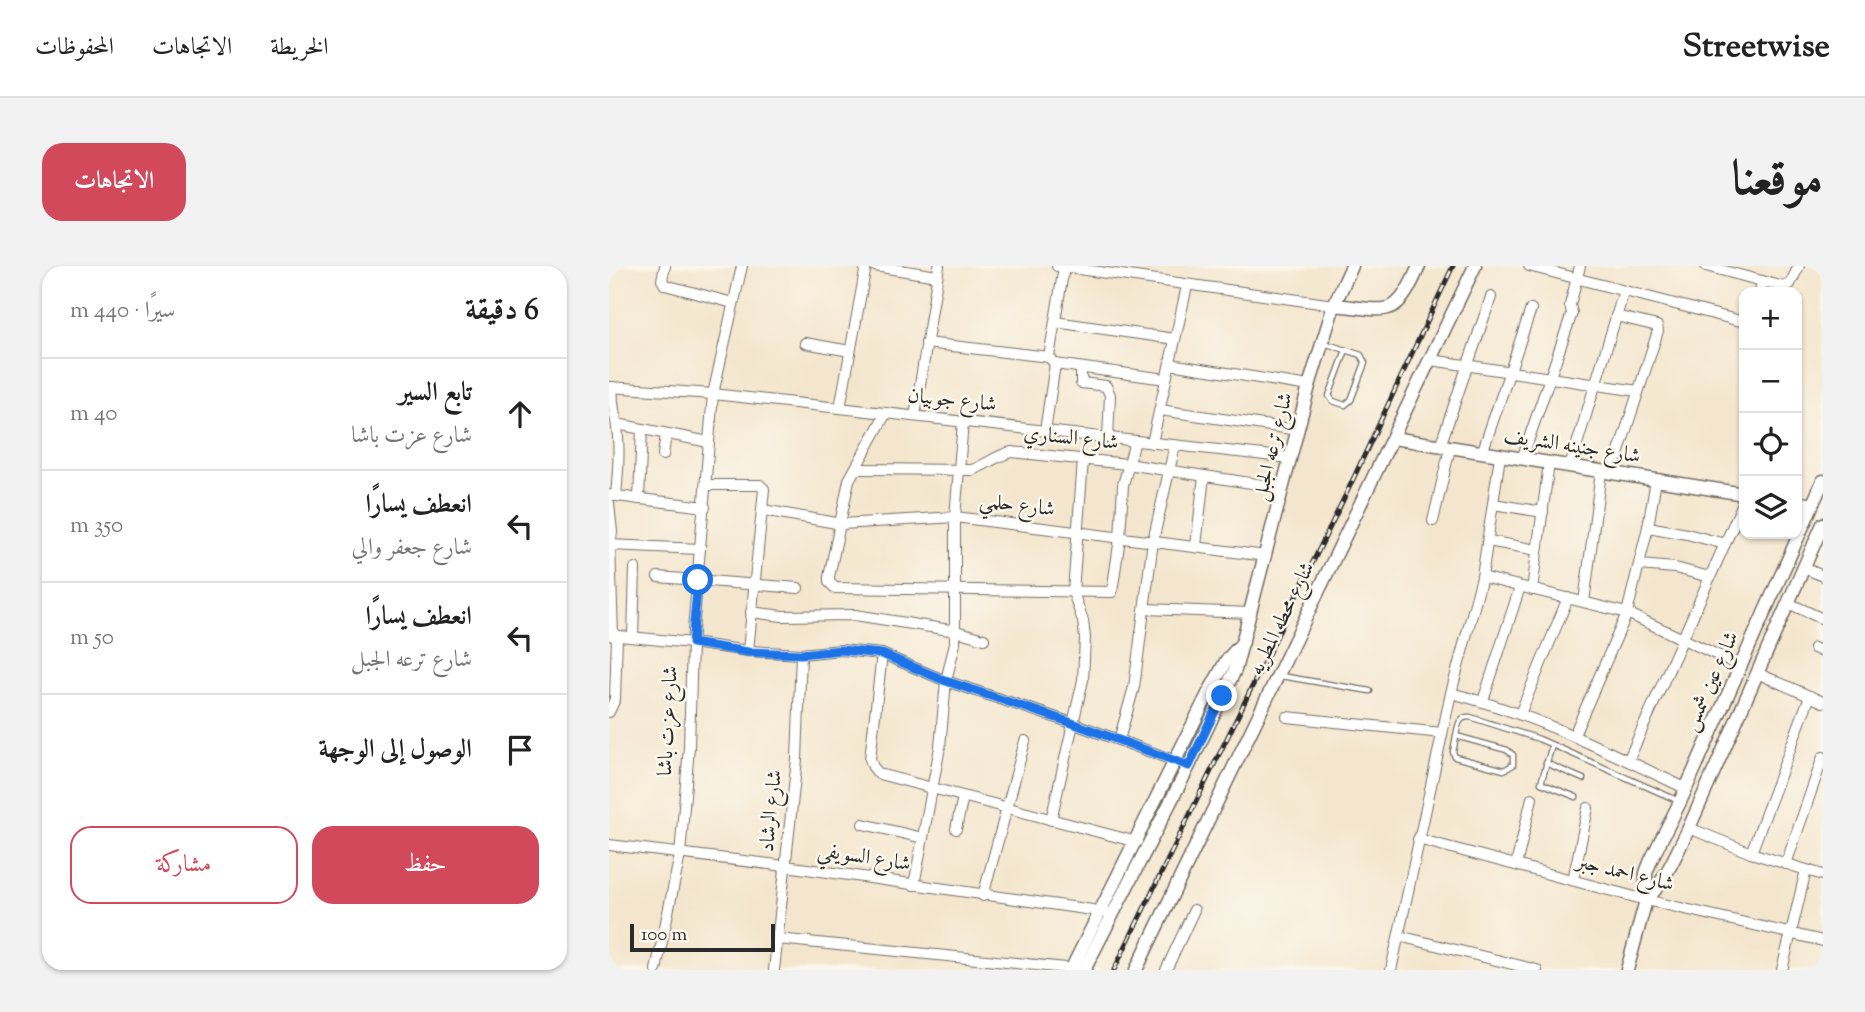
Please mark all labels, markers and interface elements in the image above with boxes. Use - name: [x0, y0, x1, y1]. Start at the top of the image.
- text: Streetwise: [1682, 24, 1830, 72]
- text: المحفوظات: [35, 31, 114, 65]
- text: الاتجاهات: [152, 31, 232, 65]
- text: الخريطة: [270, 31, 329, 65]
- button: الاتجاهات: [42, 143, 186, 221]
- text: موقعنا: [1731, 147, 1823, 217]
- map controls: [1739, 287, 1802, 539]
- button: +: [1739, 287, 1802, 350]
- text: 6 دقيقة: [465, 290, 539, 333]
- text: سيرًا · 440 m: [70, 295, 175, 328]
- button: −: [1739, 350, 1802, 413]
- text: تابع السير: [399, 375, 472, 412]
- street label: شارع جوبيان: [906, 381, 998, 422]
- street label: شارع ترعه الجبل: [1246, 390, 1303, 505]
- icon: ahead: [501, 395, 539, 433]
- text: 40 m: [70, 398, 118, 431]
- button: locate: [1739, 413, 1802, 476]
- street label: شارع السناري: [1022, 419, 1120, 460]
- text: شارع عزت باشا: [351, 420, 472, 453]
- street label: شارع جنينه الشريف: [1501, 421, 1642, 474]
- button: layers: [1739, 476, 1802, 539]
- street label: شارع حلمي: [977, 486, 1056, 528]
- text: انعطف يسارًا: [365, 487, 472, 524]
- icon: left: [501, 507, 539, 545]
- text: 350 m: [70, 510, 123, 543]
- text: شارع جعفر والي: [352, 532, 472, 565]
- street label: شارع محطه المطريه: [1243, 557, 1324, 681]
- route start: [682, 564, 713, 595]
- text: انعطف يسارًا: [365, 599, 472, 636]
- icon: left: [501, 619, 539, 657]
- text: 50 m: [70, 622, 114, 655]
- street label: شارع عين شمس: [1677, 627, 1748, 737]
- text: شارع ترعه الجبل: [351, 644, 472, 677]
- street label: شارع عزت باشا: [651, 665, 688, 777]
- route end: [1206, 680, 1237, 711]
- icon: arrive: [501, 731, 539, 769]
- text: الوصول إلى الوجهة: [318, 732, 472, 769]
- street label: شارع الرشاد: [753, 768, 792, 854]
- button: مشاركة: [70, 826, 298, 904]
- button: حفظ: [312, 826, 539, 904]
- street label: شارع السويفي: [815, 836, 913, 883]
- street label: شارع احمد جبر: [1571, 847, 1677, 902]
- scale bar: [630, 921, 775, 953]
- text: 100 m: [641, 922, 687, 949]

